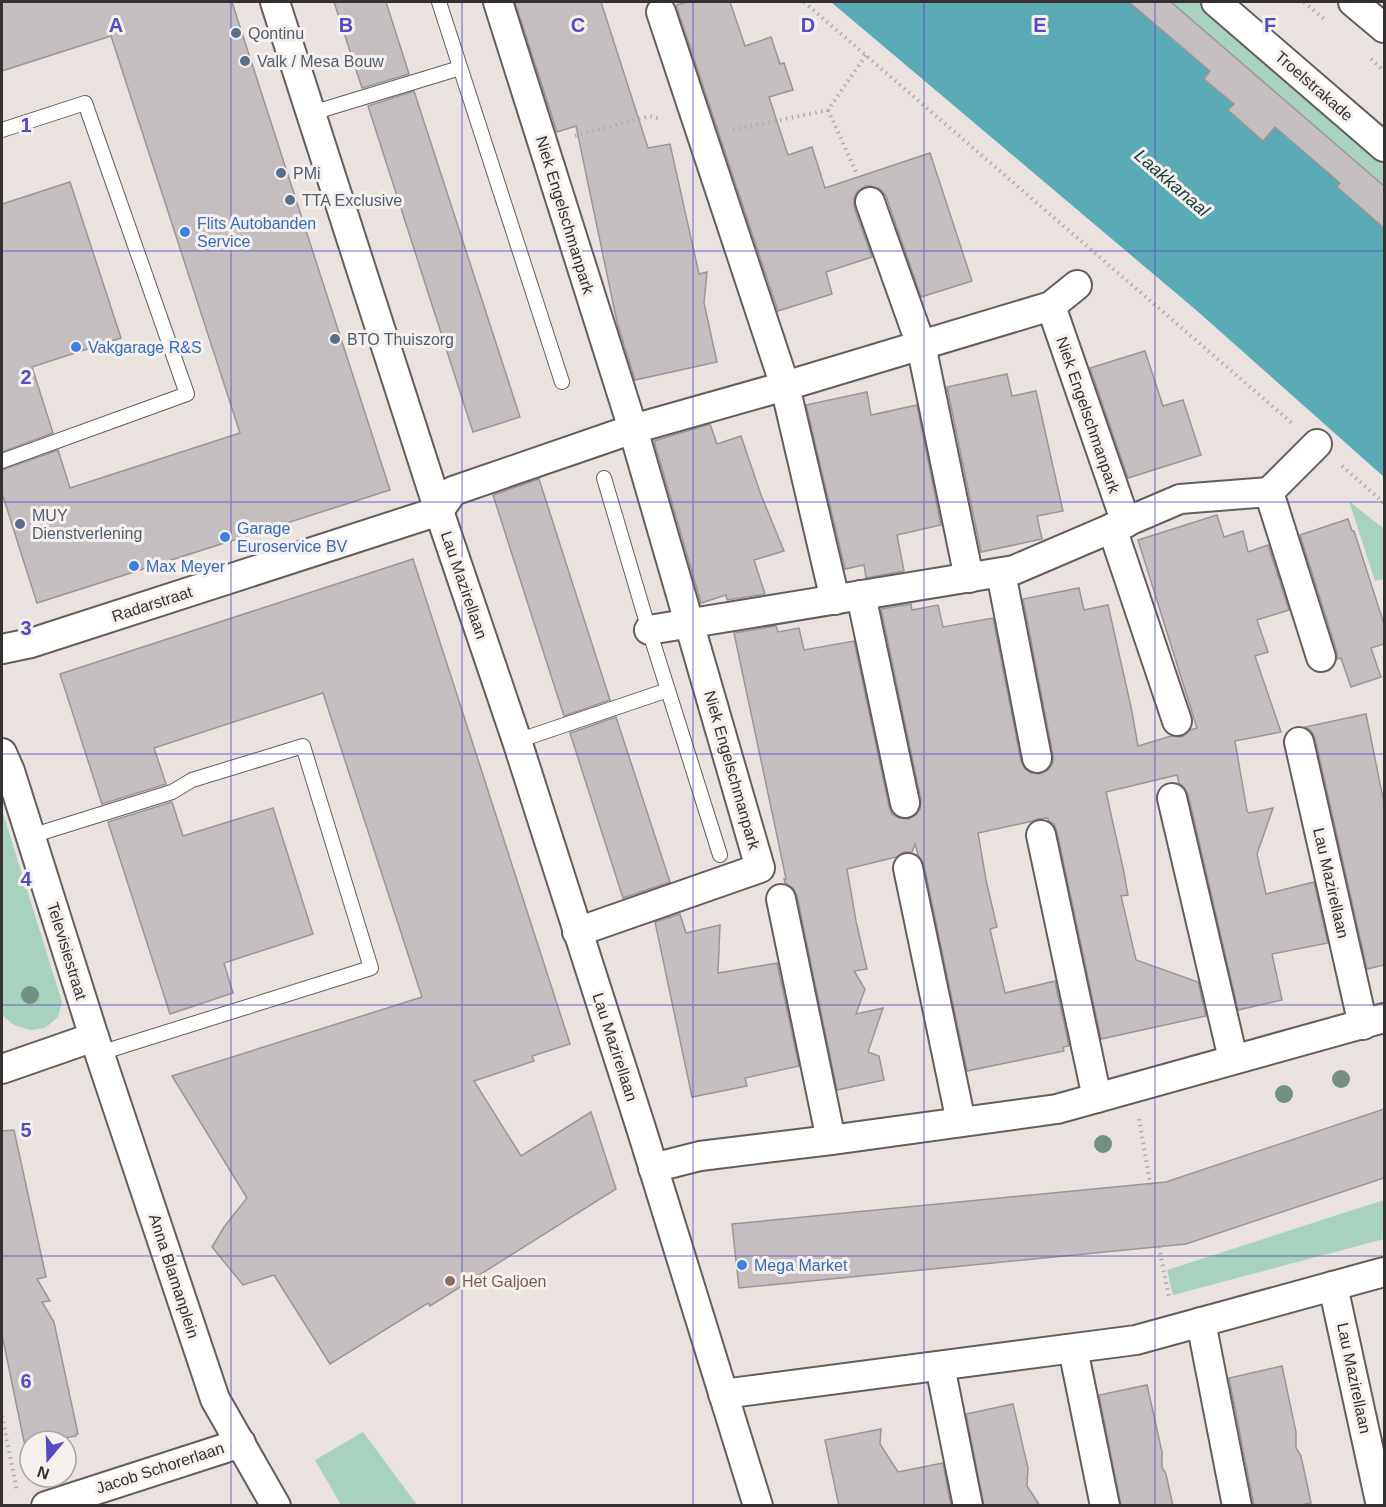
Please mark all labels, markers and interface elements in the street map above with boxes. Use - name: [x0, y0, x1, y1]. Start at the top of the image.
- text: A: [109, 14, 123, 36]
- text: B: [339, 14, 353, 36]
- text: C: [571, 14, 585, 36]
- text: D: [801, 14, 815, 36]
- text: E: [1033, 14, 1047, 36]
- text: F: [1264, 14, 1276, 36]
- place label: Qontinu: [248, 25, 304, 42]
- marker: Qontinu: [229, 26, 243, 40]
- street label: Troelstrakade: [1272, 48, 1356, 124]
- place label: Valk / Mesa Bouw: [257, 53, 384, 70]
- marker: Valk / Mesa Bouw: [238, 54, 252, 68]
- text: 1: [20, 114, 32, 136]
- street label: Niek Engelschmanpark: [533, 134, 597, 297]
- water label: Laakkanaal: [1131, 145, 1214, 221]
- place label: PMi: [293, 165, 321, 182]
- marker: PMi: [274, 166, 288, 180]
- place label: TTA Exclusive: [302, 192, 402, 209]
- marker: TTA Exclusive: [283, 193, 297, 207]
- place label: Flits Autobanden Service: [197, 215, 316, 250]
- marker: Flits Autobanden Service: [178, 225, 192, 239]
- place label: BTO Thuiszorg: [347, 331, 454, 348]
- marker: BTO Thuiszorg: [328, 332, 342, 346]
- street label: Niek Engelschmanpark: [1053, 334, 1123, 496]
- place label: Vakgarage R&S: [88, 339, 202, 356]
- marker: Vakgarage R&S: [69, 340, 83, 354]
- text: 2: [20, 366, 32, 388]
- place label: MUY Dienstverlening: [32, 507, 142, 542]
- marker: MUY Dienstverlening: [13, 517, 27, 531]
- place label: Garage Euroservice BV: [237, 520, 348, 555]
- street label: Lau Mazirellaan: [438, 529, 490, 641]
- marker: Garage Euroservice BV: [218, 530, 232, 544]
- place label: Max Meyer: [146, 558, 226, 575]
- marker: Max Meyer: [127, 559, 141, 573]
- street label: Radarstraat: [110, 583, 195, 625]
- text: 3: [20, 617, 32, 639]
- street label: Niek Engelschmanpark: [701, 689, 763, 852]
- street label: Lau Mazirellaan: [1310, 826, 1352, 940]
- text: 4: [20, 868, 32, 890]
- street label: Televisiestraat: [44, 900, 90, 1002]
- street label: Lau Mazirellaan: [589, 991, 641, 1103]
- text: 5: [20, 1119, 32, 1141]
- street label: Anna Blamanplein: [146, 1212, 202, 1340]
- place label: Mega Market: [754, 1257, 848, 1274]
- marker: Mega Market: [735, 1258, 749, 1272]
- place label: Het Galjoen: [462, 1273, 547, 1290]
- marker: Het Galjoen: [443, 1274, 457, 1288]
- street label: Lau Mazirellaan: [1334, 1321, 1374, 1435]
- text: 6: [20, 1370, 32, 1392]
- north arrow: [18, 1429, 78, 1489]
- street label: Jacob Schorerlaan: [94, 1439, 226, 1497]
- text: N: [35, 1463, 52, 1483]

